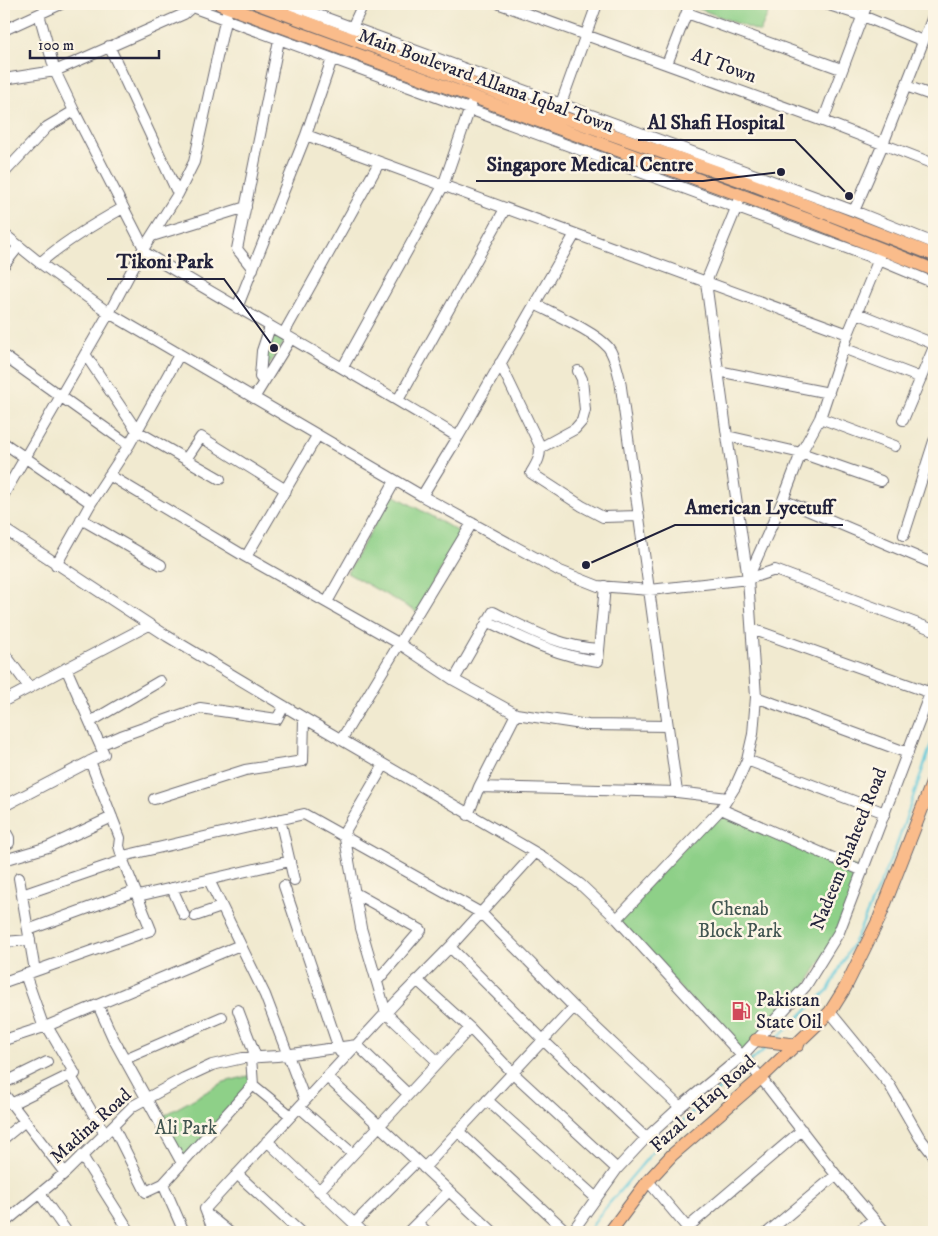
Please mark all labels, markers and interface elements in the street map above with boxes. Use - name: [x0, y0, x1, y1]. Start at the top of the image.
- street label: Main Boulevard Allama Iqbal Town: [355, 24, 617, 139]
- scale bar: [30, 28, 159, 60]
- text: 100 m: [38, 36, 74, 55]
- street label: AI Town: [688, 44, 760, 88]
- callout: Al Shafi Hospital: [638, 105, 795, 140]
- text: Al Shafi Hospital: [647, 111, 785, 136]
- callout: Singapore Medical Centre: [476, 146, 703, 181]
- text: Singapore Medical Centre: [487, 153, 694, 178]
- callout: Tikoni Park: [107, 244, 224, 279]
- text: Tikoni Park: [116, 250, 215, 275]
- callout: American Lycetuff: [675, 490, 843, 525]
- text: American Lycetuff: [684, 496, 837, 521]
- street label: Nadeem Shaheed Road: [806, 764, 892, 934]
- park label: Chenab Block Park: [698, 898, 783, 943]
- place label: Pakistan State Oil: [756, 989, 823, 1034]
- fuel station icon: Pakistan State Oil: [730, 1000, 752, 1022]
- street label: Fazal e Haq Road: [646, 1050, 762, 1158]
- street label: Madina Road: [46, 1083, 137, 1168]
- park label: Ali Park: [155, 1117, 218, 1140]

